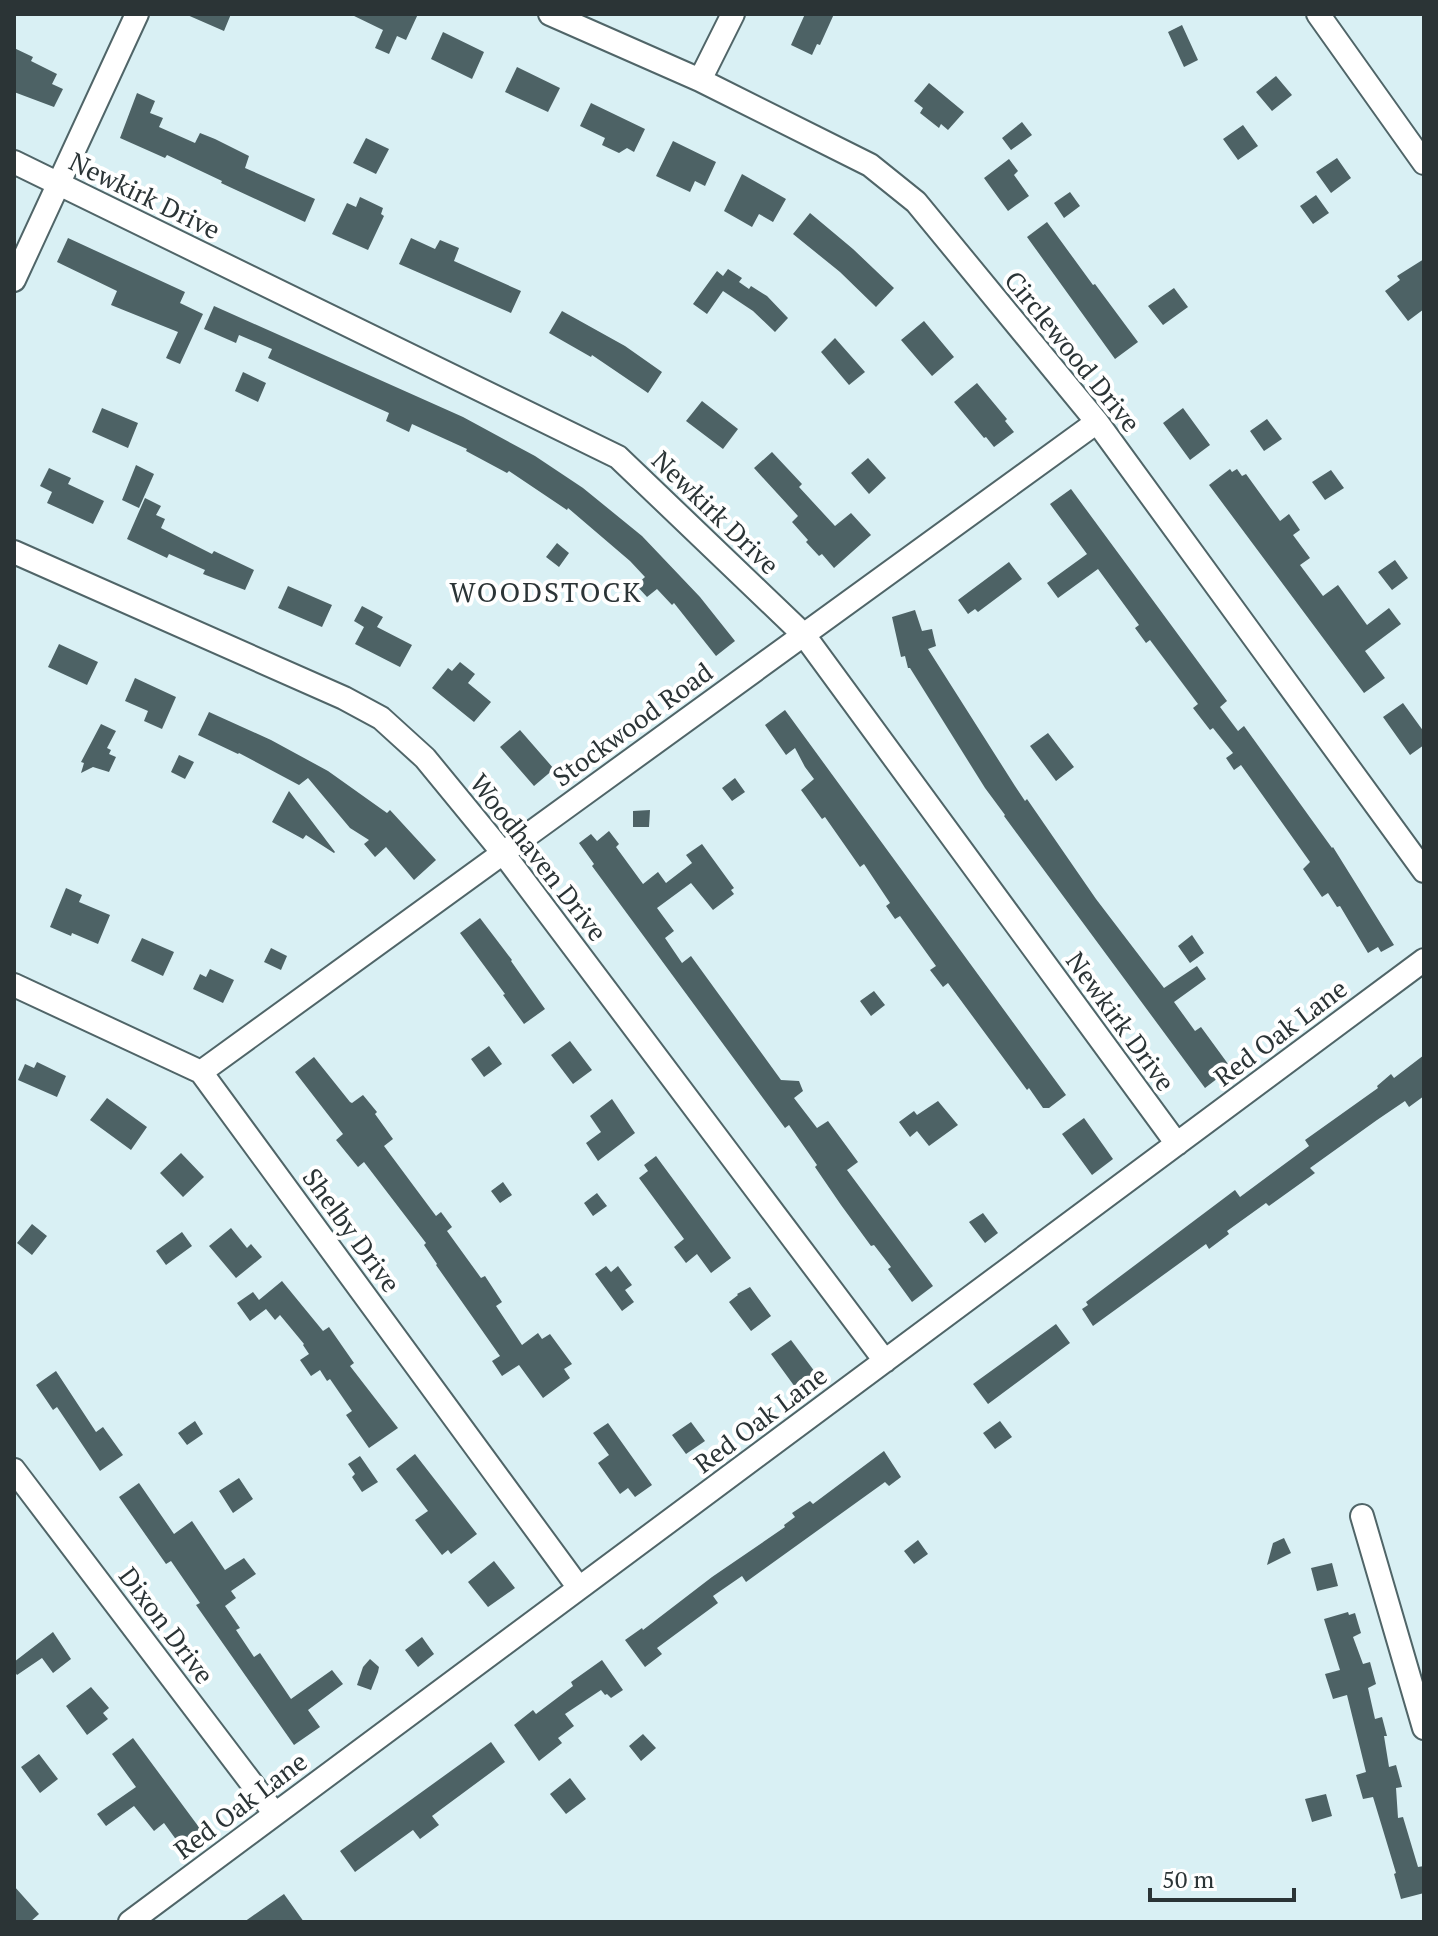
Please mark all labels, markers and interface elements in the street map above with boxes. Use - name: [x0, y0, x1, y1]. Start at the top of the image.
- street label: Newkirk Drive: [64, 144, 226, 246]
- street label: Circlewood Drive: [998, 263, 1148, 439]
- street label: Newkirk Drive: [645, 443, 787, 581]
- district label: WOODSTOCK: [449, 573, 643, 610]
- street label: Stockwood Road: [545, 655, 719, 793]
- street label: Woodhaven Drive: [463, 766, 615, 948]
- street label: Newkirk Drive: [1059, 945, 1183, 1097]
- street label: Red Oak Lane: [1207, 971, 1353, 1093]
- street label: Shelby Drive: [296, 1161, 408, 1299]
- street label: Red Oak Lane: [687, 1358, 833, 1480]
- street label: Dixon Drive: [112, 1560, 222, 1690]
- street label: Red Oak Lane: [167, 1744, 313, 1866]
- scale bar: [1150, 1852, 1294, 1902]
- text: 50 m: [1162, 1863, 1214, 1895]

